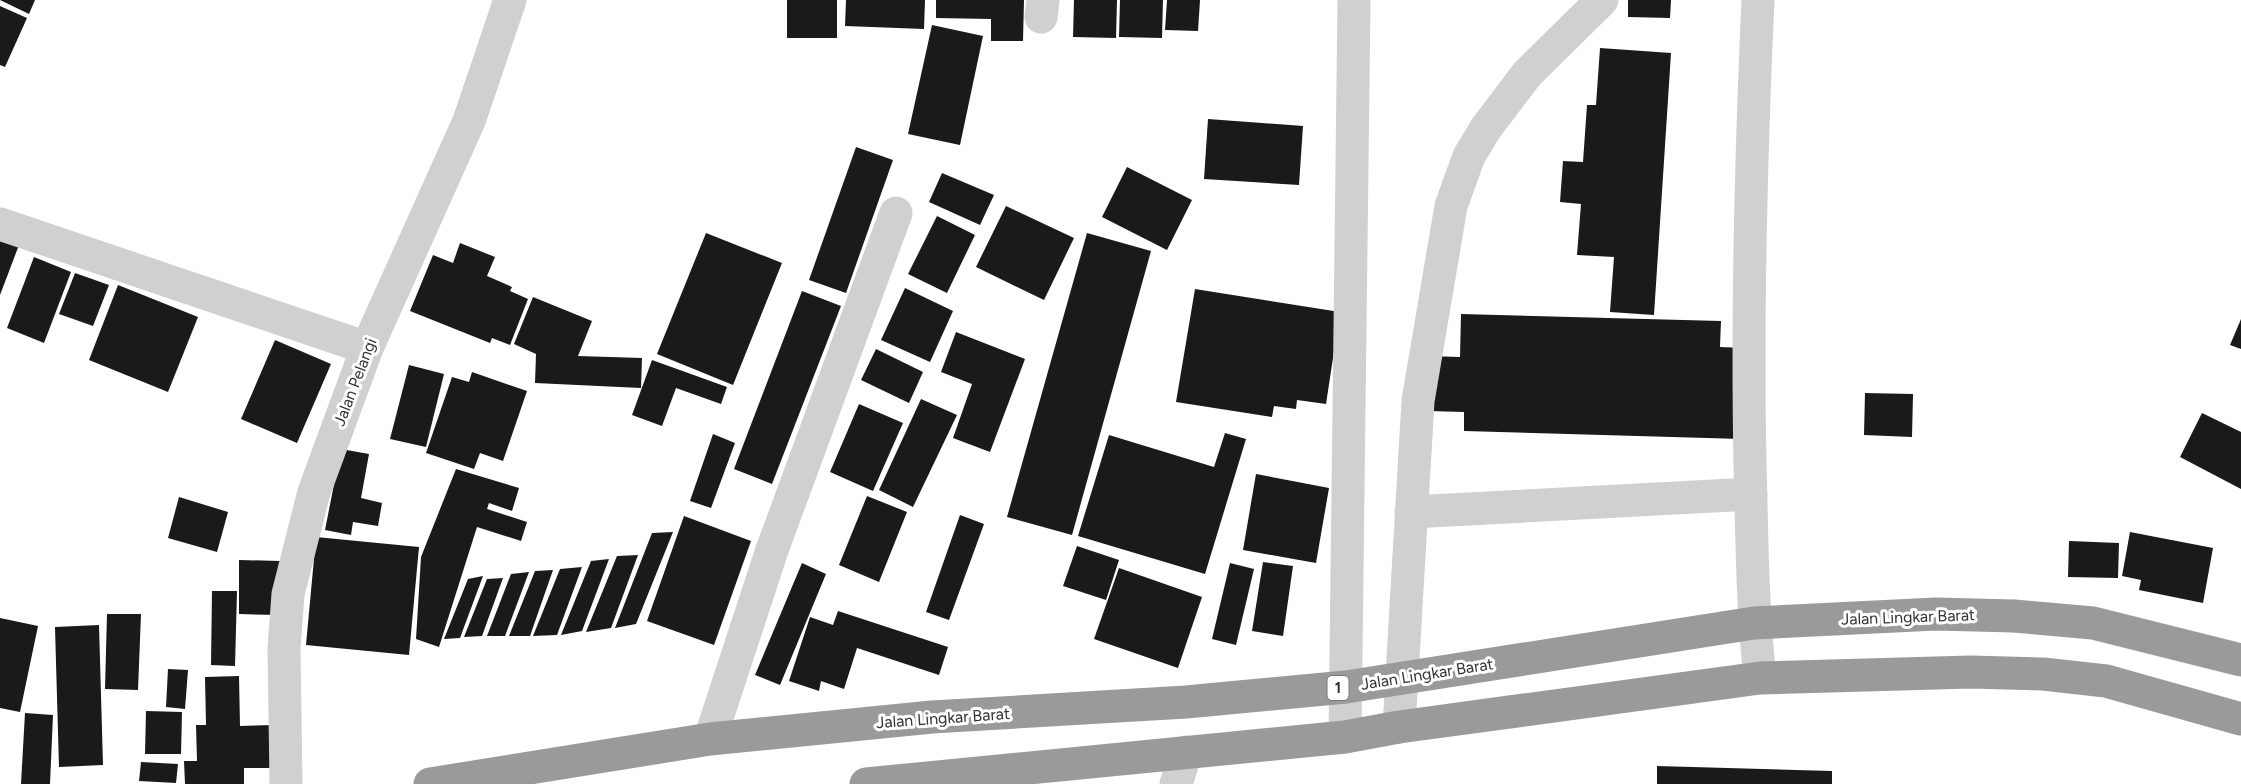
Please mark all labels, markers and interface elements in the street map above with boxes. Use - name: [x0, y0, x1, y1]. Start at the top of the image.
- street label: Jalan Pelangi: [330, 335, 380, 429]
- street label: Jalan Lingkar Barat: [1841, 605, 1975, 629]
- street label: Jalan Lingkar Barat: [1359, 654, 1495, 694]
- road number: 1: [1328, 676, 1348, 700]
- street label: Jalan Lingkar Barat: [876, 704, 1010, 732]

